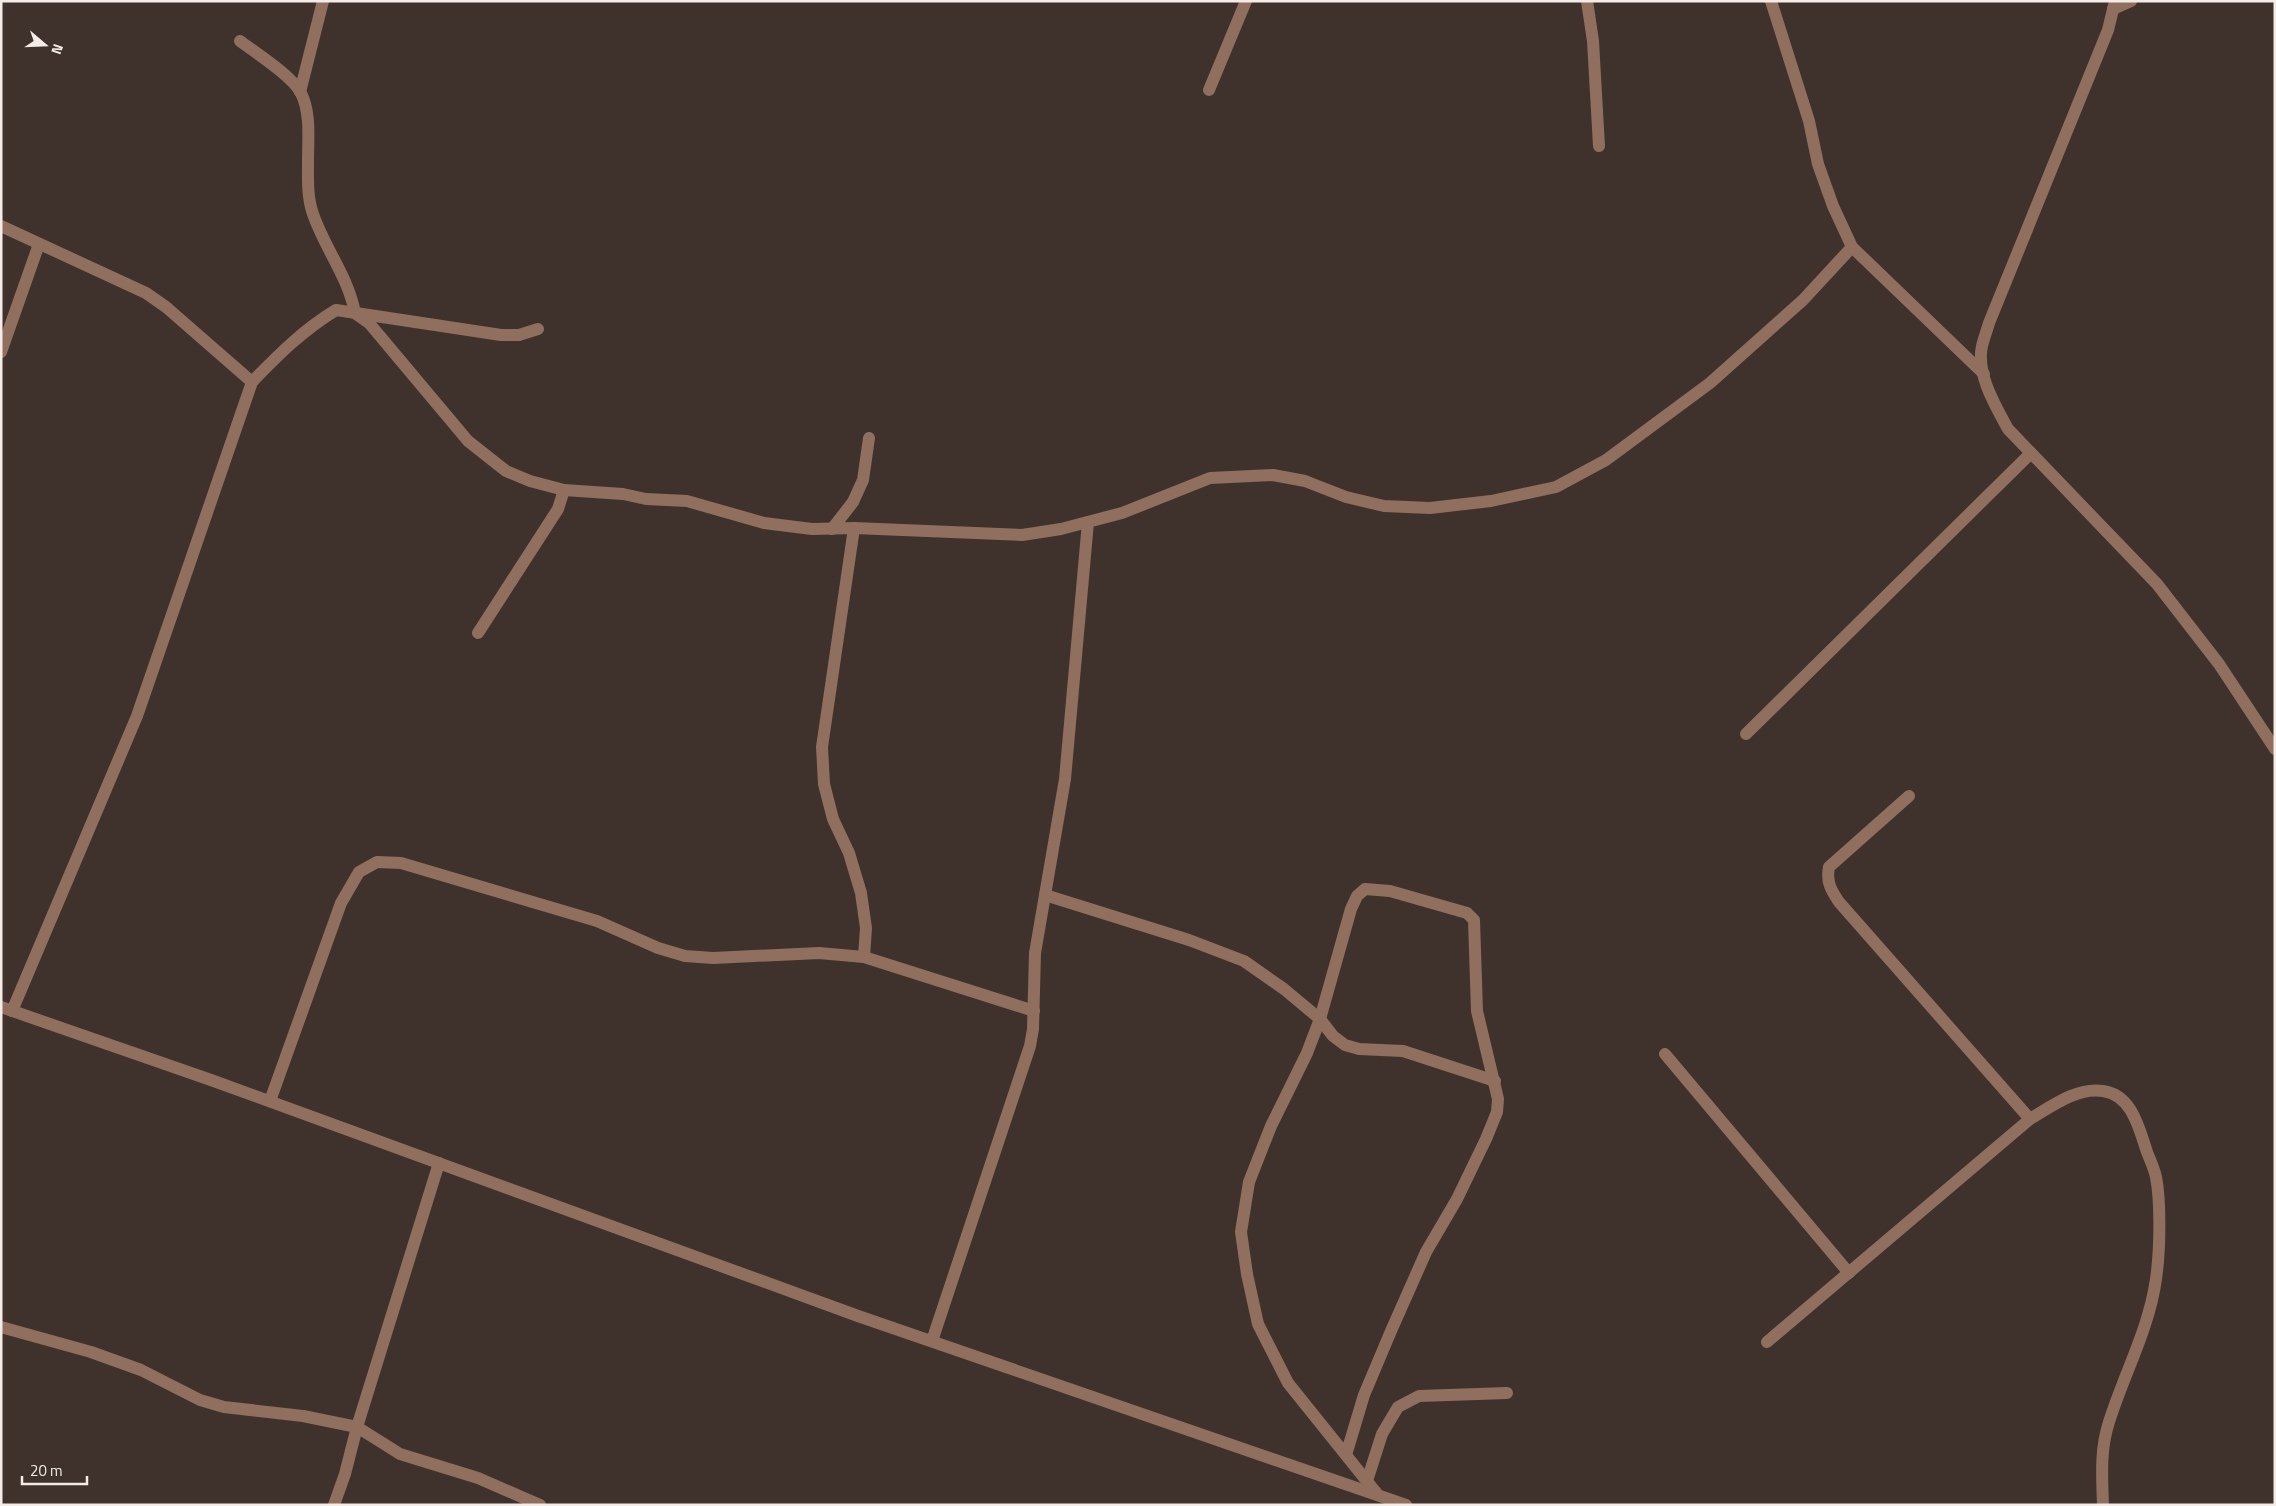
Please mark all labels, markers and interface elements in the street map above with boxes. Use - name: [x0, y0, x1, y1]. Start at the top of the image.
- north arrow: [20, 20, 70, 70]
- text: N: [46, 41, 69, 57]
- scale bar: [22, 1454, 88, 1486]
- text: 20 m: [30, 1459, 63, 1482]

